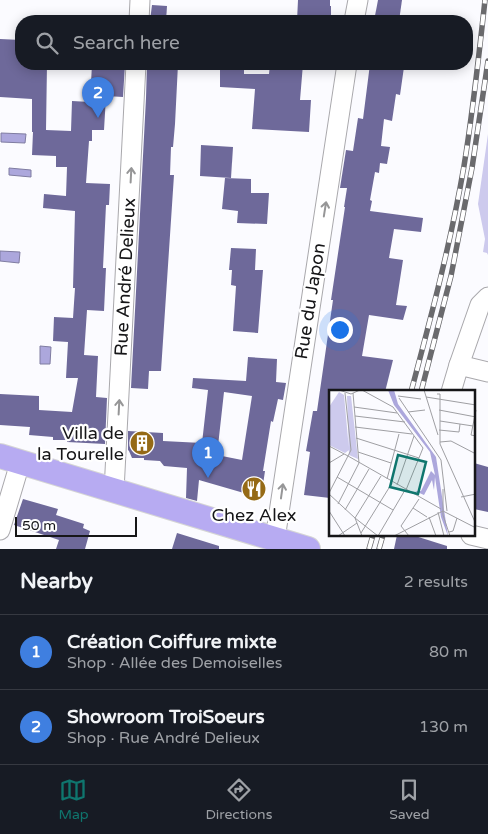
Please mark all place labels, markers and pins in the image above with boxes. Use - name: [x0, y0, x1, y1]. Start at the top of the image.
- pin: 2: [82, 77, 114, 118]
- place label: Villa de la Tourelle: [37, 422, 124, 465]
- building icon: Villa de la Tourelle: [129, 430, 155, 456]
- pin: 1: [192, 437, 224, 478]
- restaurant icon: Chez Alex: [241, 476, 267, 502]
- place label: Chez Alex: [212, 504, 296, 526]

